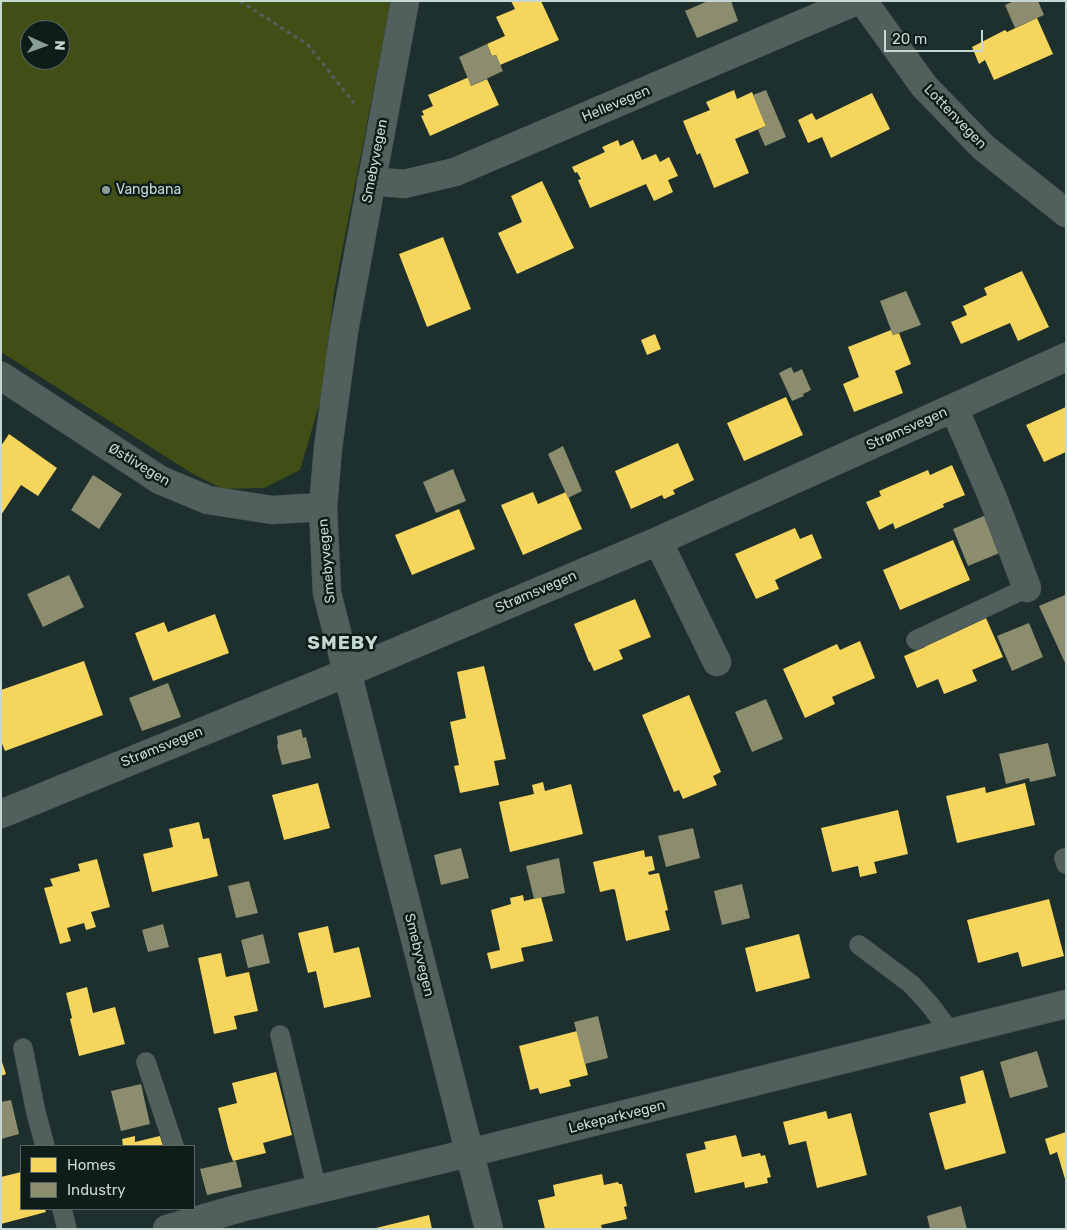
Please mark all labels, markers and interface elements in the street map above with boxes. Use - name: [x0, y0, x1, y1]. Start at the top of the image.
- north arrow: [20, 20, 70, 70]
- scale bar: [887, 20, 986, 52]
- text: 20 m: [892, 30, 927, 48]
- text: N: [51, 40, 68, 51]
- street label: Lottenvegen: [920, 81, 990, 153]
- street label: Hellevegen: [579, 82, 653, 126]
- street label: Smebyvegen: [359, 118, 391, 204]
- place label: Vangbana: [116, 182, 181, 198]
- marker: Vangbana: [100, 184, 112, 196]
- street label: Strømsvegen: [864, 404, 950, 454]
- street label: Østlivegen: [105, 440, 173, 490]
- street label: Smebyvegen: [315, 518, 339, 604]
- street label: Strømsvegen: [493, 567, 579, 617]
- district label: SMEBY: [307, 633, 379, 655]
- street label: Strømsvegen: [119, 723, 205, 771]
- street label: Smebyvegen: [401, 912, 437, 998]
- street label: Lekeparkvegen: [567, 1097, 667, 1137]
- legend: [20, 1145, 195, 1210]
- text: Homes: [67, 1156, 116, 1174]
- text: Industry: [67, 1181, 126, 1199]

